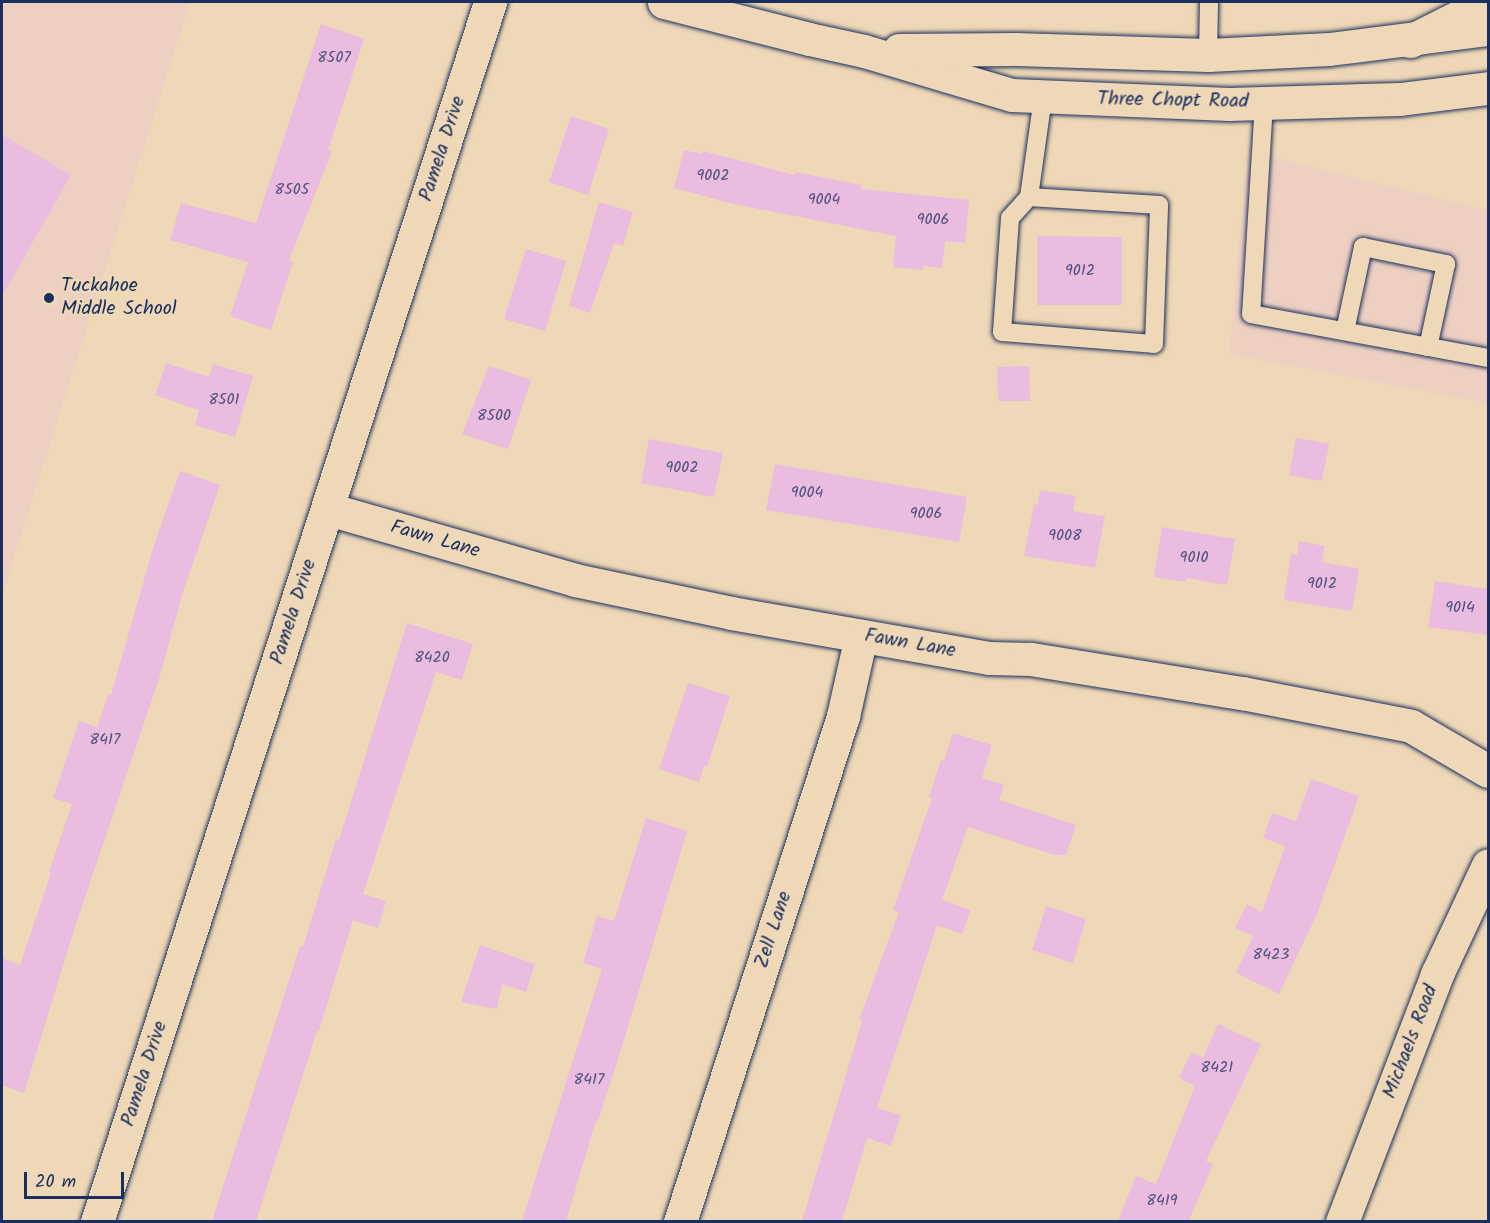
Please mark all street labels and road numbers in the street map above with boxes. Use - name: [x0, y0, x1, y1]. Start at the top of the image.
- street label: Three Chopt Road: [1097, 88, 1249, 114]
- street label: Pamela Drive: [415, 93, 471, 205]
- street label: Fawn Lane: [388, 516, 482, 564]
- street label: Pamela Drive: [266, 556, 322, 668]
- street label: Fawn Lane: [863, 624, 957, 664]
- street label: Zell Lane: [750, 889, 798, 971]
- street label: Michaels Road: [1378, 982, 1444, 1102]
- street label: Pamela Drive: [117, 1018, 173, 1130]

